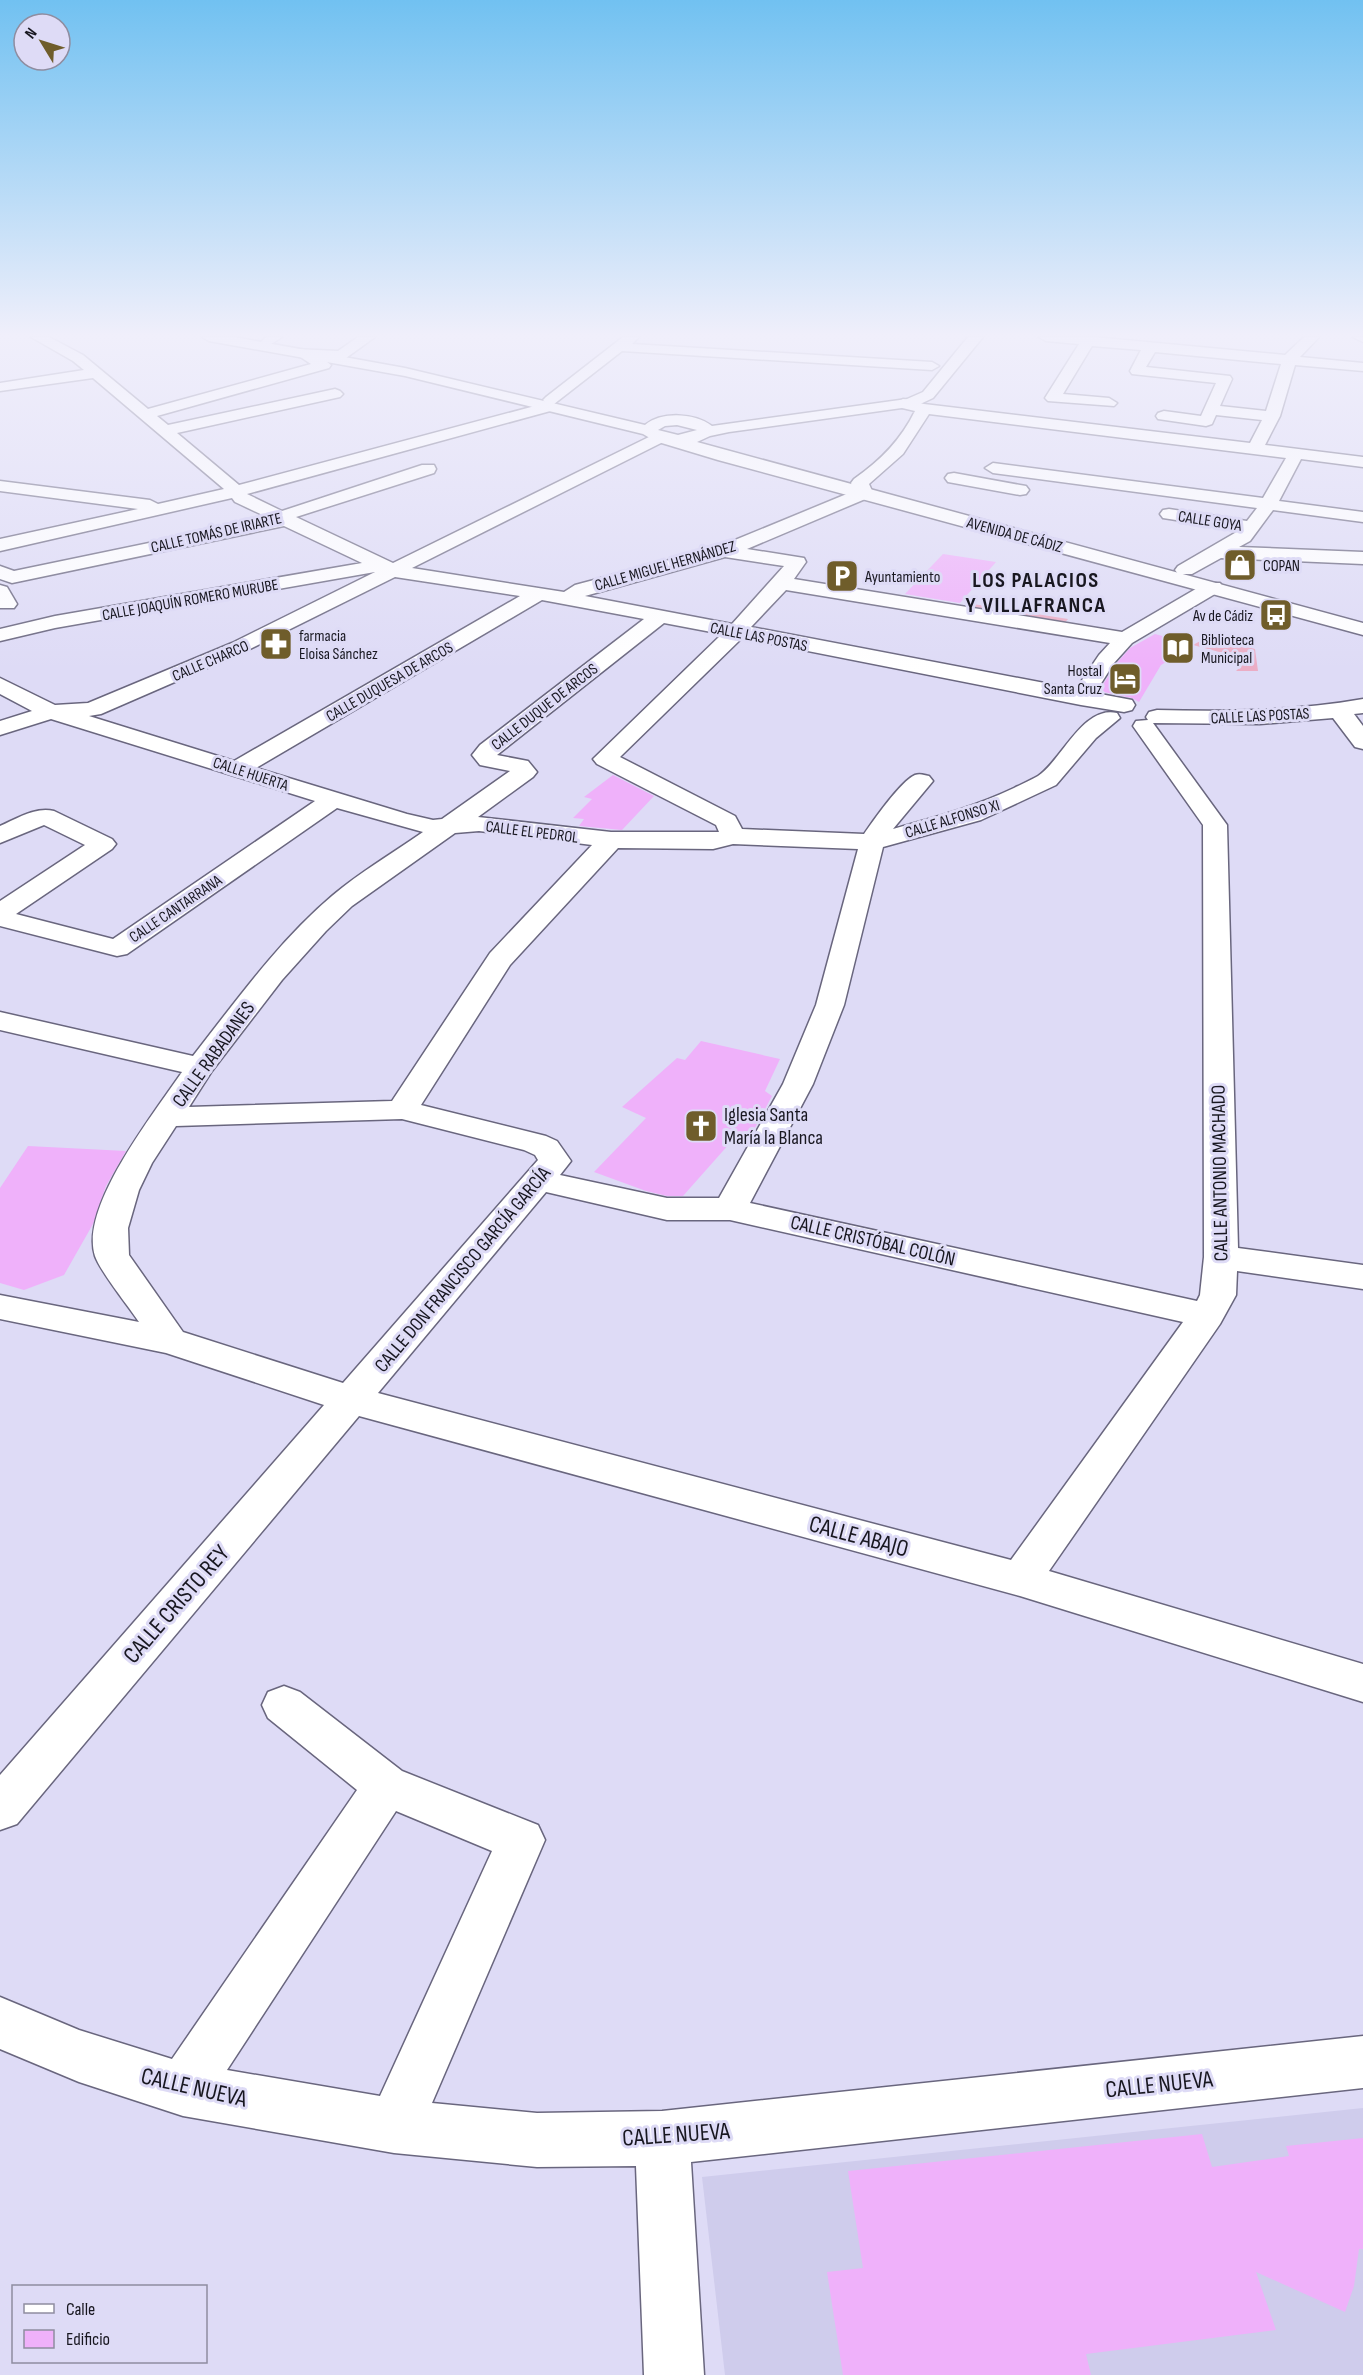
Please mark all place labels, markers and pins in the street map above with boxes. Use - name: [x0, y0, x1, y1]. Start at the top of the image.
- shop icon: COPAN: [1222, 547, 1258, 583]
- place label: COPAN: [1263, 557, 1300, 576]
- parking icon: Ayuntamiento: [824, 558, 860, 594]
- place label: Ayuntamiento: [864, 568, 940, 587]
- bus stop icon: Av de Cádiz: [1258, 597, 1294, 633]
- place label: Av de Cádiz: [1192, 607, 1253, 626]
- pharmacy icon: farmacia Eloisa Sánchez: [258, 626, 294, 662]
- place label: farmacia Eloisa Sánchez: [299, 627, 378, 664]
- library icon: Biblioteca Municipal: [1160, 630, 1196, 666]
- place label: Biblioteca Municipal: [1201, 631, 1254, 668]
- hotel icon: Hostal Santa Cruz: [1107, 661, 1143, 697]
- place label: Hostal Santa Cruz: [1044, 662, 1102, 699]
- place label: Iglesia Santa María la Blanca: [724, 1103, 823, 1150]
- church icon: Iglesia Santa María la Blanca: [683, 1108, 719, 1144]

